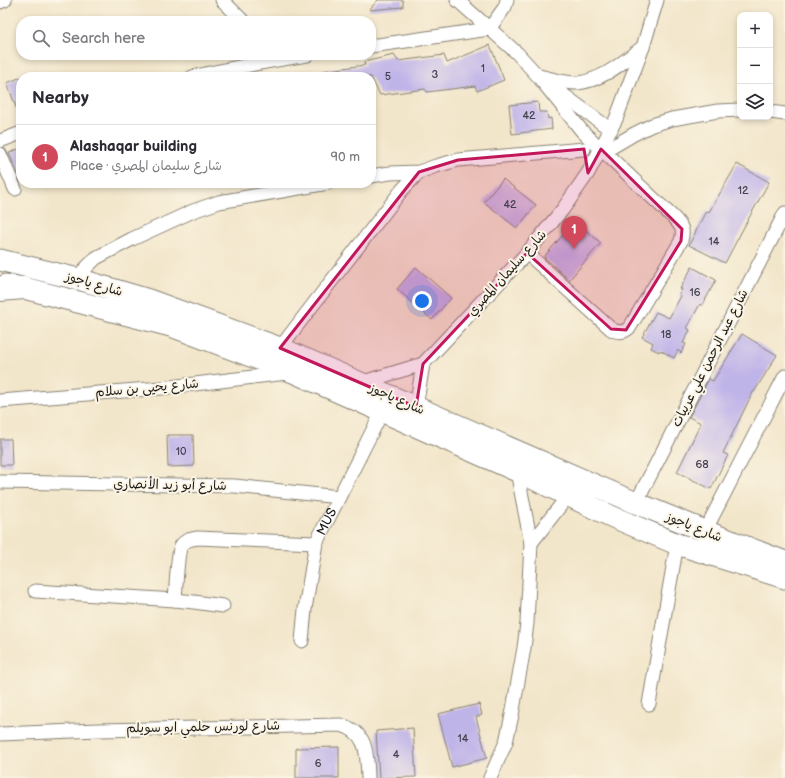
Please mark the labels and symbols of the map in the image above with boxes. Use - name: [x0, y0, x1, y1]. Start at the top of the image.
- house number: 1: [481, 62, 485, 75]
- house number: 3: [432, 68, 439, 81]
- house number: 5: [385, 70, 391, 83]
- house number: 42: [522, 109, 536, 122]
- house number: 12: [738, 184, 749, 197]
- house number: 42: [503, 198, 517, 211]
- pin: 1: [561, 216, 587, 249]
- street label: شارع سليمان المصري: [464, 227, 551, 320]
- house number: 14: [709, 235, 720, 248]
- street label: شارع ياجوز: [62, 268, 124, 301]
- street label: شارع عبد الرحمن علي عربيات: [668, 286, 754, 431]
- house number: 16: [690, 286, 701, 299]
- your location: [412, 291, 432, 311]
- house number: 18: [661, 328, 671, 341]
- street label: شارع يحيى بن سلام: [95, 376, 200, 402]
- street label: شارع ياجوز: [366, 379, 427, 419]
- house number: 10: [176, 445, 187, 458]
- house number: 68: [695, 458, 709, 471]
- street label: شارع أبو زيد الأنصاري: [113, 475, 227, 495]
- street label: MUS: [313, 505, 340, 538]
- street label: شارع ياجوز: [662, 508, 724, 546]
- street label: شارع لورنس حلمي ابو سويلم: [126, 718, 280, 739]
- house number: 14: [458, 732, 469, 745]
- house number: 4: [393, 748, 400, 761]
- house number: 6: [315, 757, 322, 770]

